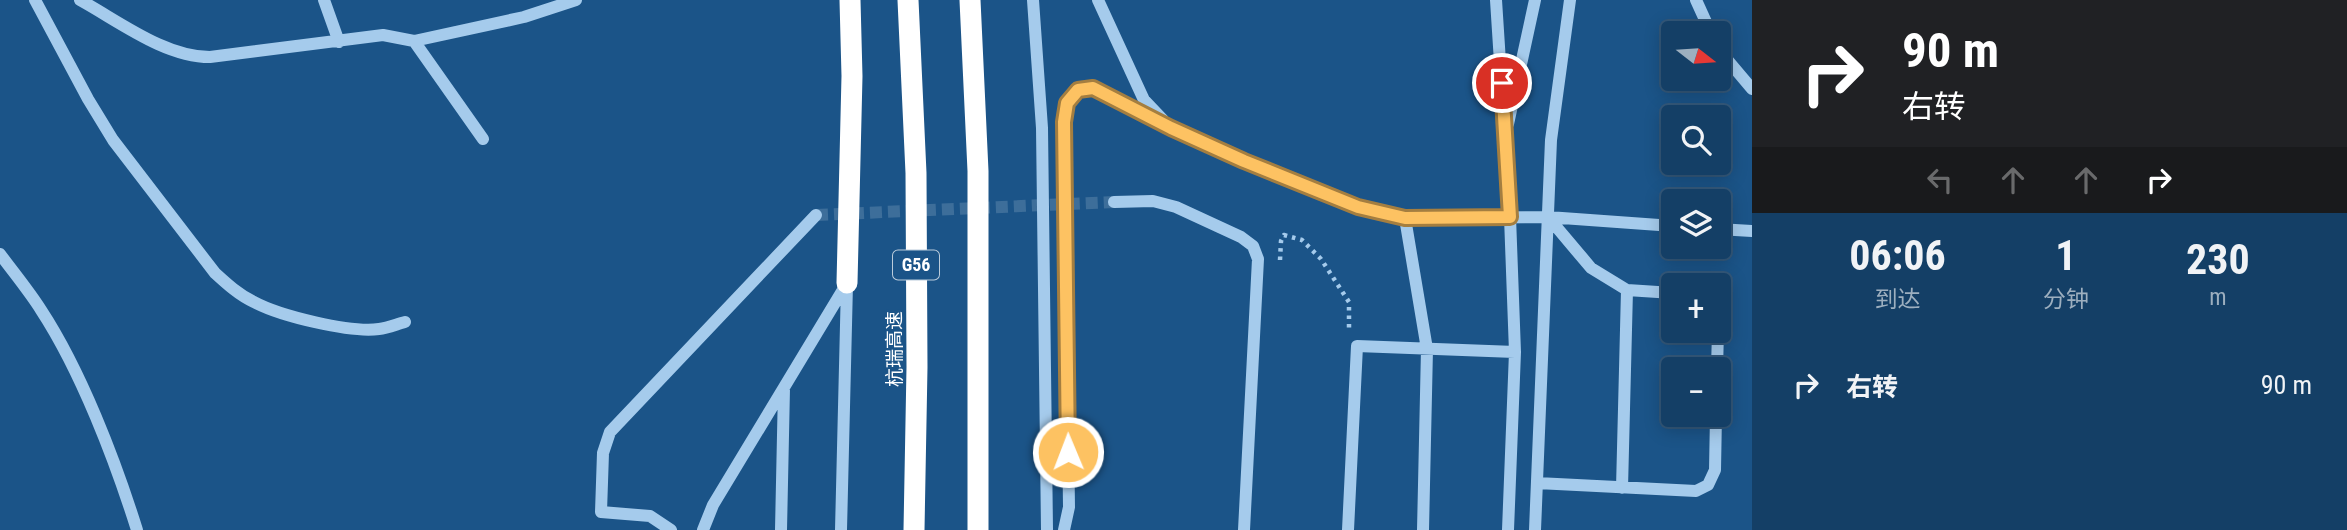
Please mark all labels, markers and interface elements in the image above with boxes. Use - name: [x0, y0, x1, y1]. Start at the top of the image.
- north arrow: [1661, 21, 1731, 91]
- map controls: [1661, 21, 1731, 427]
- text: 90 m: [1902, 22, 1999, 79]
- icon: right: [1787, 28, 1878, 119]
- pin: [1472, 53, 1532, 113]
- icon: arrive: [1483, 64, 1521, 102]
- text: 右转: [1902, 88, 1966, 126]
- button: search: [1661, 105, 1731, 175]
- icon: left: [1921, 161, 1959, 199]
- icon: ahead: [1994, 161, 2032, 199]
- icon: ahead: [2067, 161, 2105, 199]
- icon: right: [2140, 161, 2178, 199]
- button: layers: [1661, 189, 1731, 259]
- text: 06:06: [1849, 231, 1946, 280]
- text: 1: [2055, 231, 2076, 280]
- text: 230: [2186, 235, 2250, 284]
- road number: G56: [893, 250, 939, 279]
- button: +: [1661, 273, 1731, 343]
- text: m: [2209, 284, 2227, 311]
- text: 到达: [1874, 286, 1920, 313]
- text: 分钟: [2043, 286, 2089, 313]
- street label: 杭瑞高速: [883, 311, 906, 387]
- button: −: [1661, 357, 1731, 427]
- icon: right: [1787, 366, 1825, 404]
- text: 90 m: [2261, 370, 2312, 400]
- text: 右转: [1846, 372, 1898, 402]
- position arrow: [1031, 415, 1105, 489]

